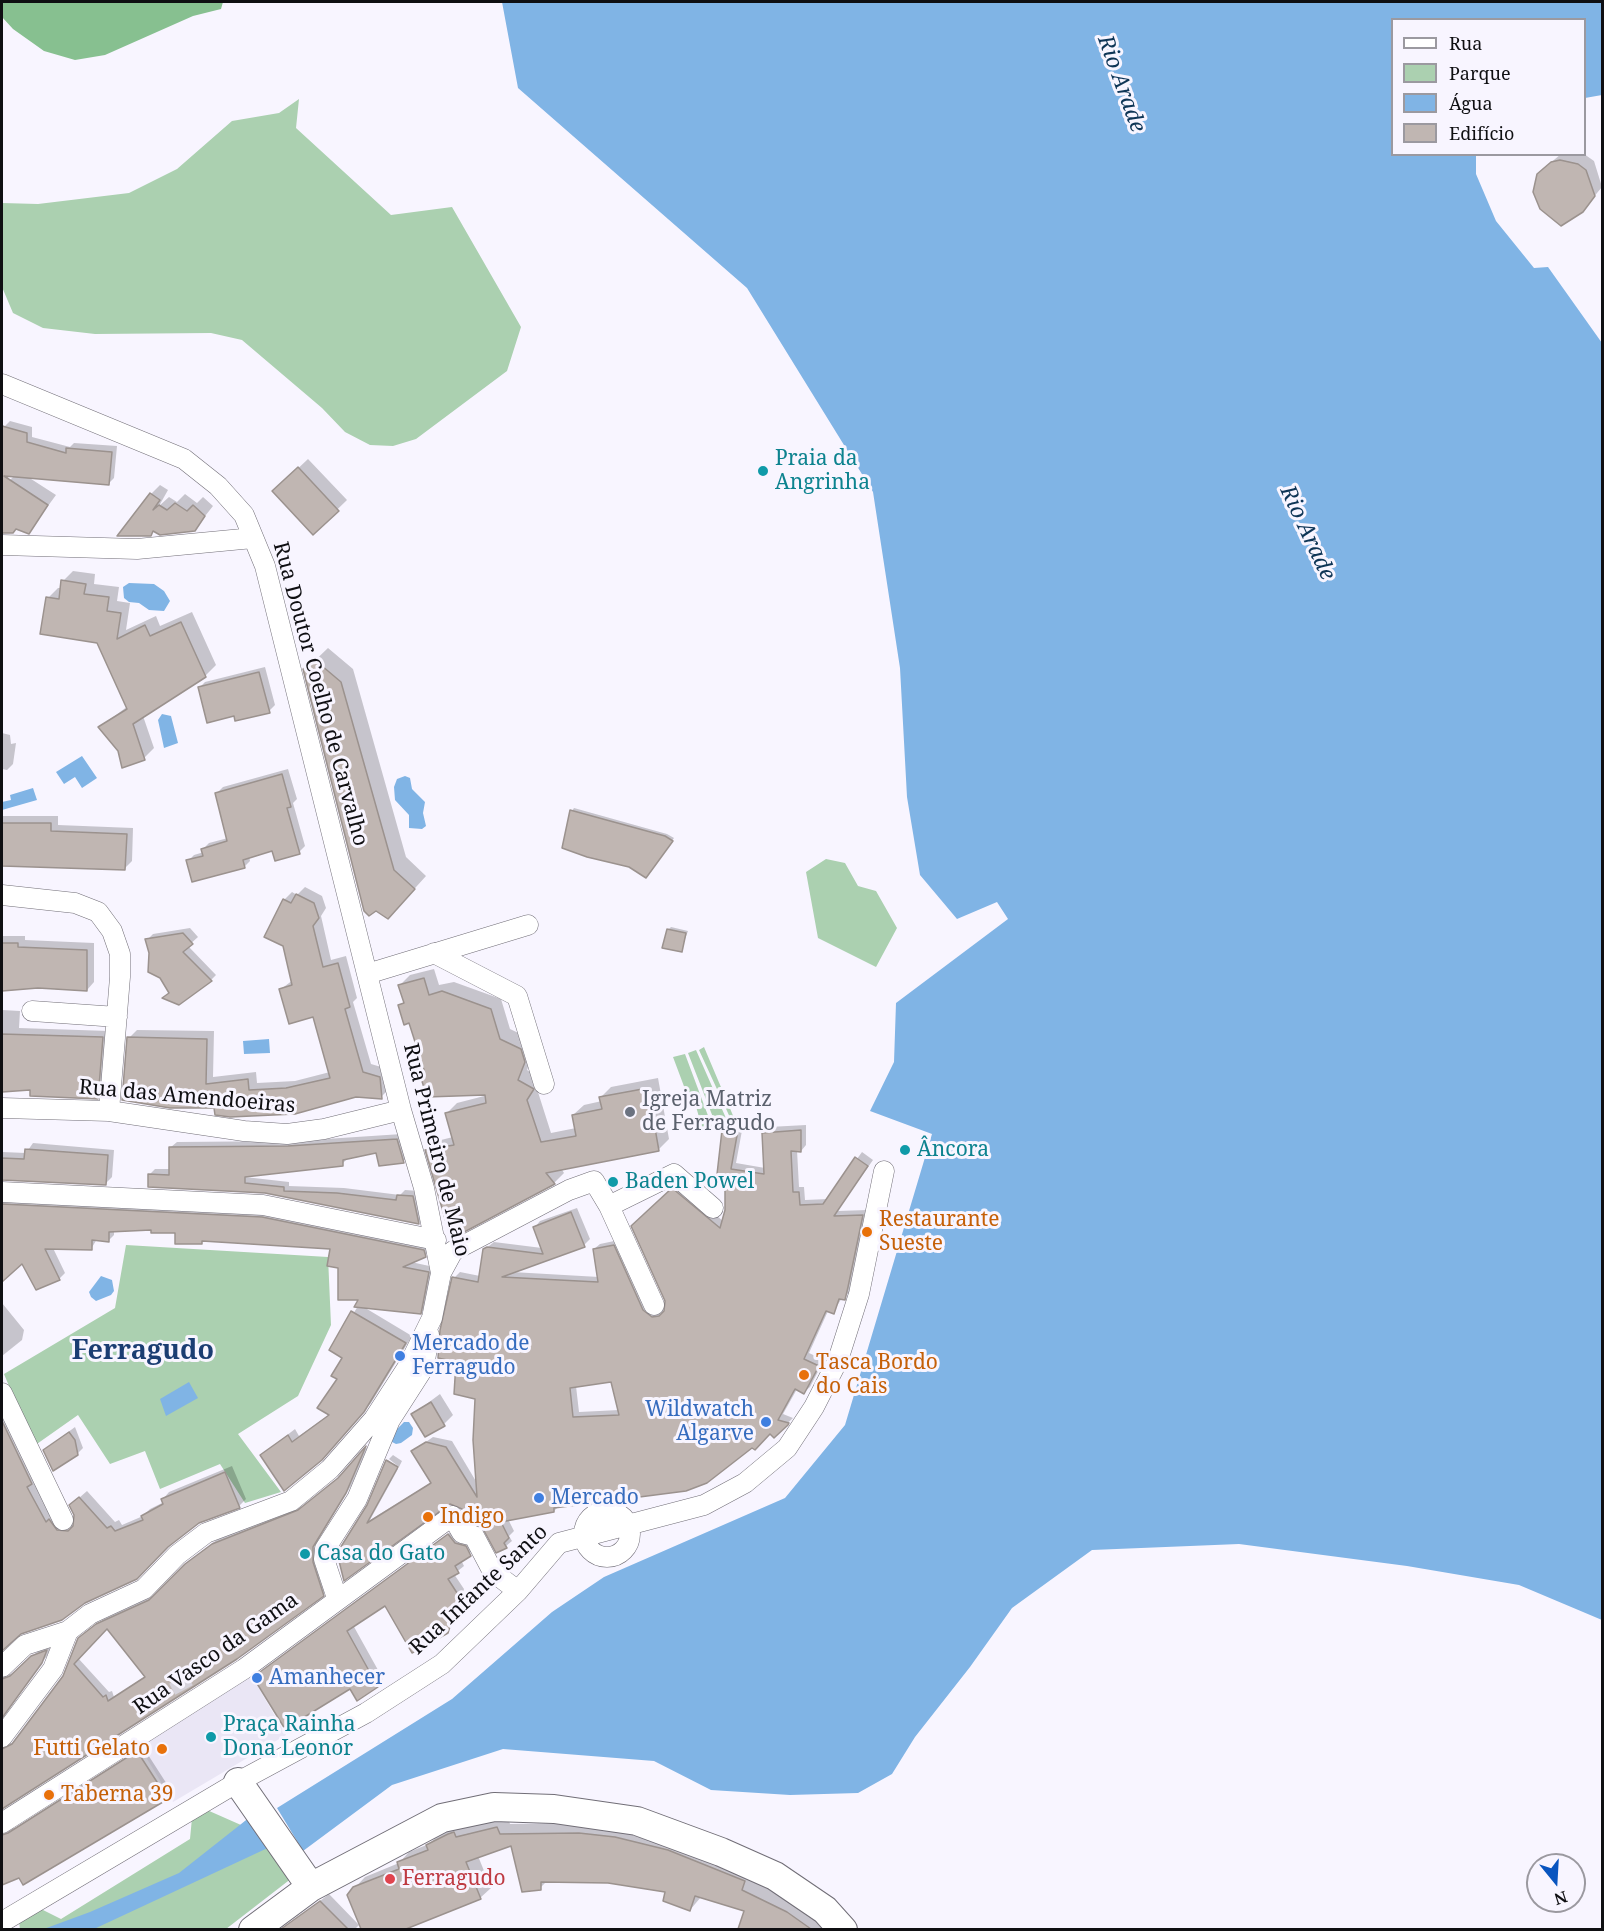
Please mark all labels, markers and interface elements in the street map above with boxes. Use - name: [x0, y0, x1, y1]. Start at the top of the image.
- legend: [1391, 18, 1586, 156]
- text: Rua: [1449, 31, 1482, 55]
- water label: Rio Arade: [1091, 32, 1151, 136]
- text: Parque: [1449, 61, 1511, 85]
- text: Água: [1449, 91, 1493, 115]
- text: Edifício: [1449, 121, 1514, 145]
- place label: Praia da Angrinha: [775, 446, 870, 496]
- marker: Praia da Angrinha: [756, 464, 770, 478]
- water label: Rio Arade: [1274, 482, 1340, 584]
- street label: Rua Doutor Coelho de Carvalho: [267, 539, 373, 849]
- street label: Rua Primeiro de Maio: [397, 1041, 475, 1259]
- street label: Rua das Amendoeiras: [78, 1075, 296, 1119]
- place label: Igreja Matriz de Ferragudo: [642, 1087, 775, 1137]
- marker: Igreja Matriz de Ferragudo: [623, 1105, 637, 1119]
- place label: Âncora: [917, 1137, 989, 1163]
- marker: Âncora: [898, 1143, 912, 1157]
- place label: Baden Powel: [625, 1169, 754, 1195]
- marker: Baden Powel: [606, 1175, 620, 1189]
- place label: Restaurante Sueste: [879, 1207, 999, 1257]
- marker: Restaurante Sueste: [860, 1225, 874, 1239]
- place label: Mercado de Ferragudo: [412, 1331, 530, 1381]
- district label: Ferragudo: [72, 1335, 214, 1367]
- marker: Mercado de Ferragudo: [393, 1349, 407, 1363]
- place label: Tasca Bordo do Cais: [816, 1350, 938, 1400]
- marker: Tasca Bordo do Cais: [797, 1368, 811, 1382]
- place label: Wildwatch Algarve: [645, 1397, 754, 1447]
- marker: Wildwatch Algarve: [759, 1415, 773, 1429]
- place label: Mercado: [551, 1485, 639, 1511]
- marker: Mercado: [532, 1491, 546, 1505]
- place label: Indigo: [440, 1504, 504, 1530]
- marker: Indigo: [421, 1510, 435, 1524]
- street label: Rua Infante Santo: [405, 1520, 553, 1660]
- place label: Casa do Gato: [317, 1541, 445, 1567]
- marker: Casa do Gato: [298, 1547, 312, 1561]
- street label: Rua Vasco da Gama: [129, 1588, 303, 1720]
- place label: Amanhecer: [269, 1665, 385, 1691]
- marker: Amanhecer: [250, 1671, 264, 1685]
- place label: Praça Rainha Dona Leonor: [223, 1712, 356, 1762]
- marker: Praça Rainha Dona Leonor: [204, 1730, 218, 1744]
- place label: Futti Gelato: [33, 1736, 150, 1762]
- marker: Futti Gelato: [155, 1742, 169, 1756]
- place label: Taberna 39: [61, 1782, 173, 1808]
- marker: Taberna 39: [42, 1788, 56, 1802]
- north arrow: [1526, 1853, 1586, 1913]
- place label: Ferragudo: [402, 1866, 506, 1892]
- marker: Ferragudo: [383, 1872, 397, 1886]
- text: N: [1552, 1886, 1570, 1911]

